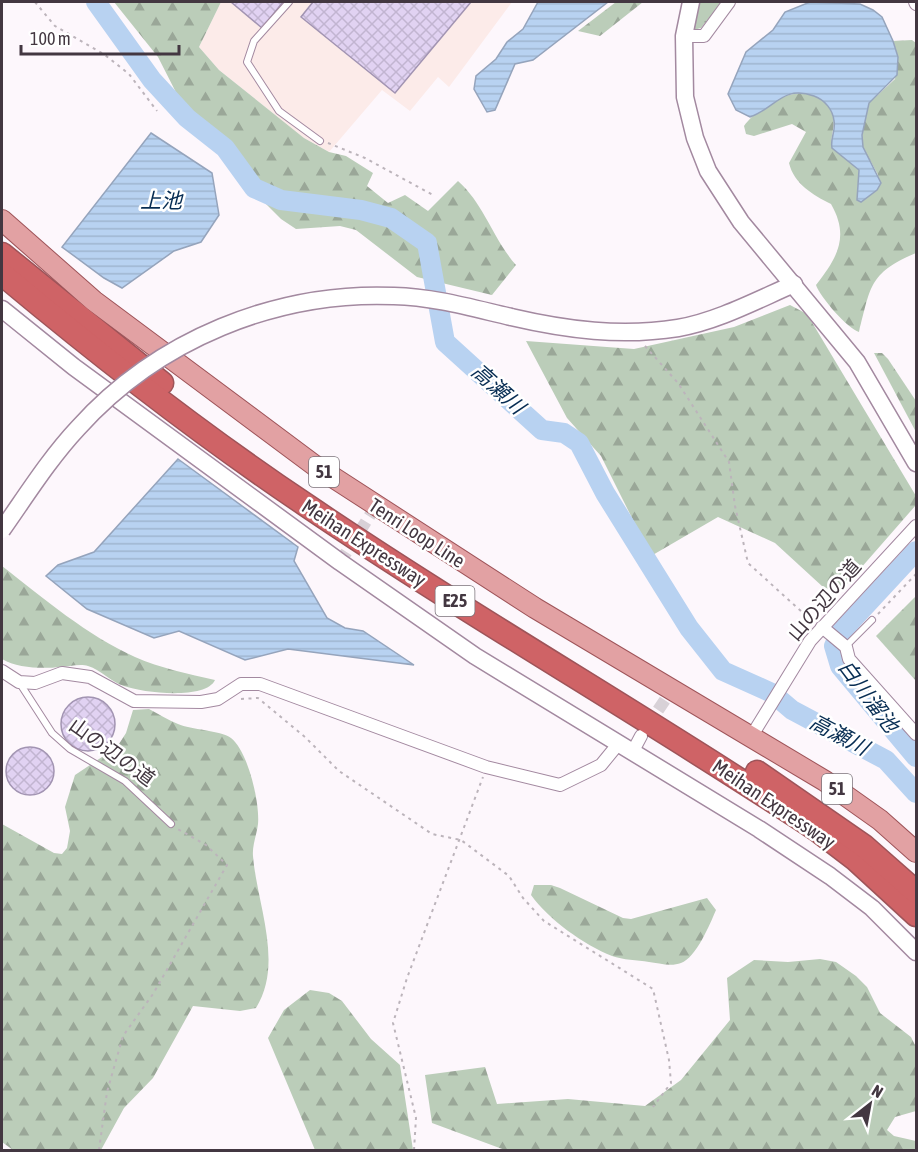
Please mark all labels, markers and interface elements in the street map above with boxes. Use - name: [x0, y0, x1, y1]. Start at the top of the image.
- scale bar: [21, 18, 178, 56]
- text: 100 m: [30, 28, 71, 49]
- water label: 上池: [140, 188, 184, 212]
- water label: 高瀬川: [467, 358, 532, 420]
- road number: 51: [309, 457, 339, 487]
- street label: Tenri Loop Line: [365, 493, 469, 572]
- street label: Meihan Expressway: [298, 494, 430, 591]
- street label: 山の辺の道: [782, 554, 865, 645]
- road number: E25: [436, 586, 474, 616]
- water label: 白川溜池: [834, 655, 905, 738]
- water label: 高瀬川: [806, 709, 875, 760]
- street label: 山の辺の道: [65, 713, 160, 790]
- street label: Meihan Expressway: [709, 754, 840, 853]
- road number: 51: [822, 774, 852, 804]
- north arrow: [840, 1074, 900, 1134]
- text: N: [869, 1081, 886, 1101]

